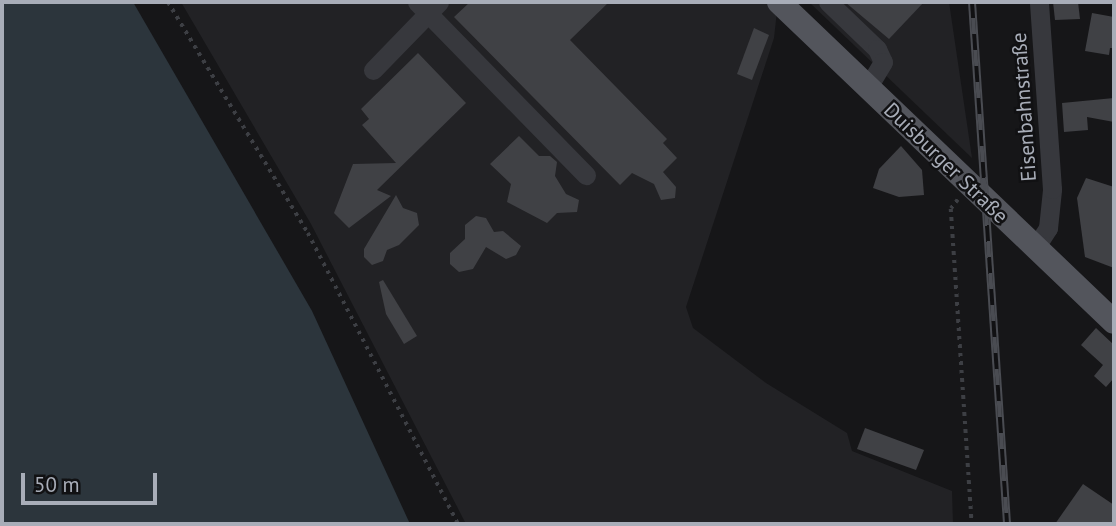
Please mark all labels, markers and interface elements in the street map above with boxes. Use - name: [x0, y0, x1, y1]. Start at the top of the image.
- street label: Eisenbahnstraße: [1006, 32, 1042, 182]
- street label: Duisburger Straße: [879, 97, 1013, 229]
- scale bar: [24, 460, 161, 504]
- text: 50 m: [34, 471, 80, 498]

